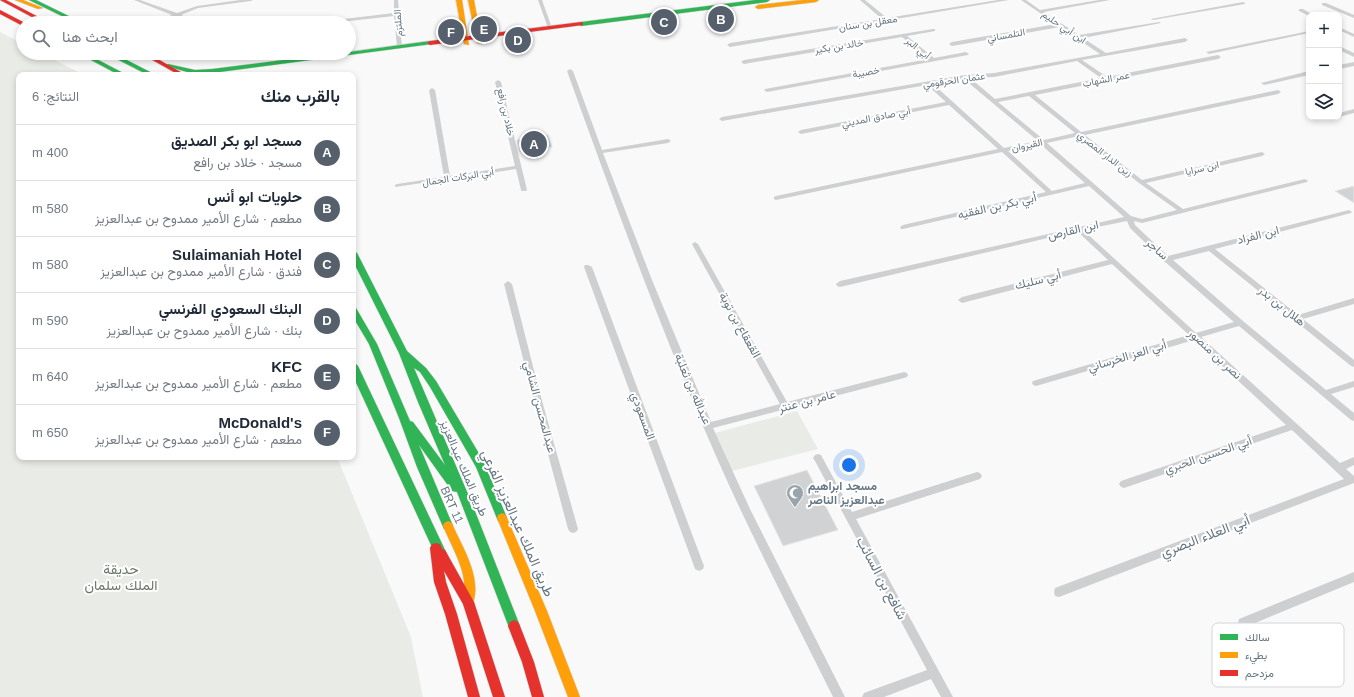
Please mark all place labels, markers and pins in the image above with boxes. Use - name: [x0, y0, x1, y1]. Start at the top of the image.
- pin: B: [708, 4, 734, 34]
- pin: C: [651, 7, 677, 37]
- pin: E: [471, 14, 497, 44]
- pin: F: [438, 17, 464, 47]
- pin: D: [505, 25, 531, 55]
- pin: A: [521, 129, 547, 159]
- place label: مسجد ابراهيم عبدالعزيز الناصر: [807, 479, 885, 508]
- mosque icon: مسجد ابراهيم عبدالعزيز الناصر: [785, 483, 805, 508]

